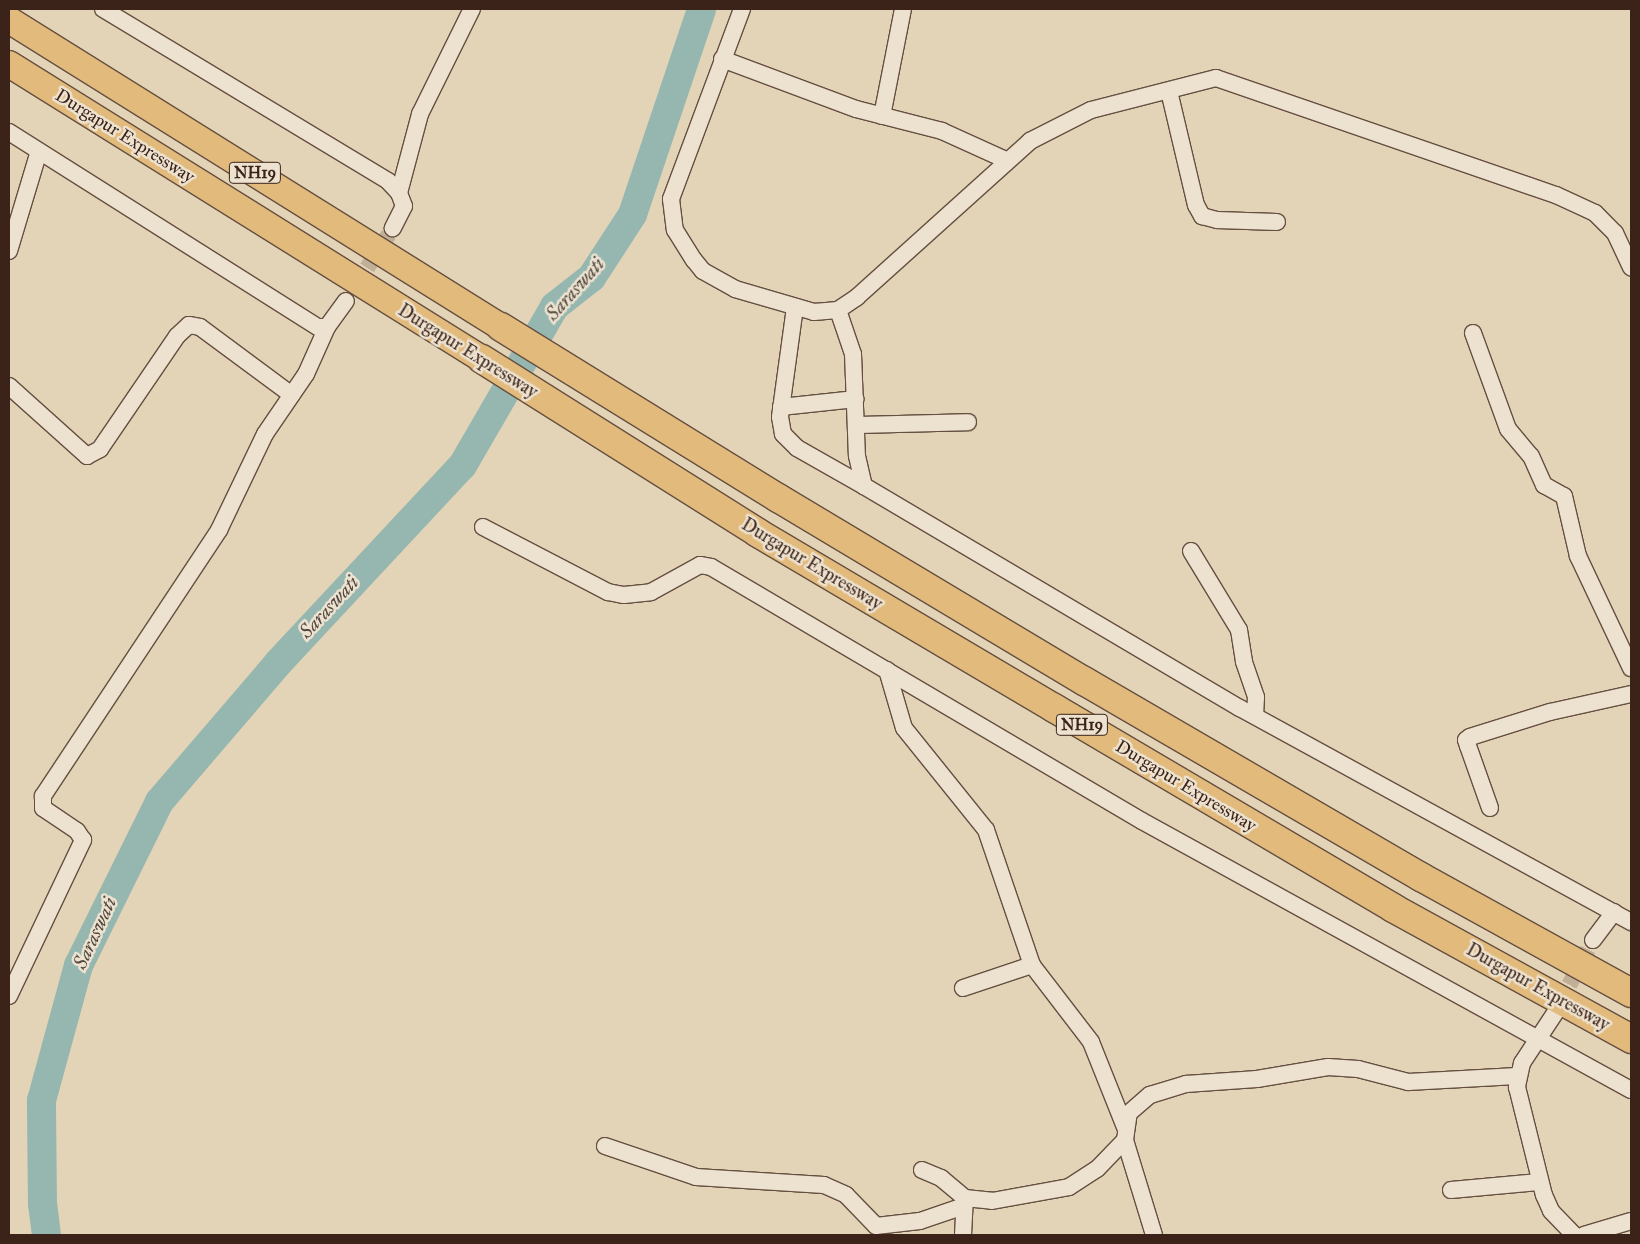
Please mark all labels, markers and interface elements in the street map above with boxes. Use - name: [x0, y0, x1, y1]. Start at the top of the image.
- street label: Durgapur Expressway: [51, 84, 199, 188]
- road number: NH19: [229, 160, 281, 187]
- water label: Saraswati: [541, 253, 609, 325]
- street label: Durgapur Expressway: [394, 299, 542, 403]
- street label: Durgapur Expressway: [738, 513, 886, 615]
- water label: Saraswati: [295, 571, 363, 643]
- road number: NH19: [1056, 712, 1108, 738]
- street label: Durgapur Expressway: [1112, 735, 1260, 837]
- water label: Saraswati: [68, 893, 122, 973]
- street label: Durgapur Expressway: [1463, 939, 1613, 1035]

